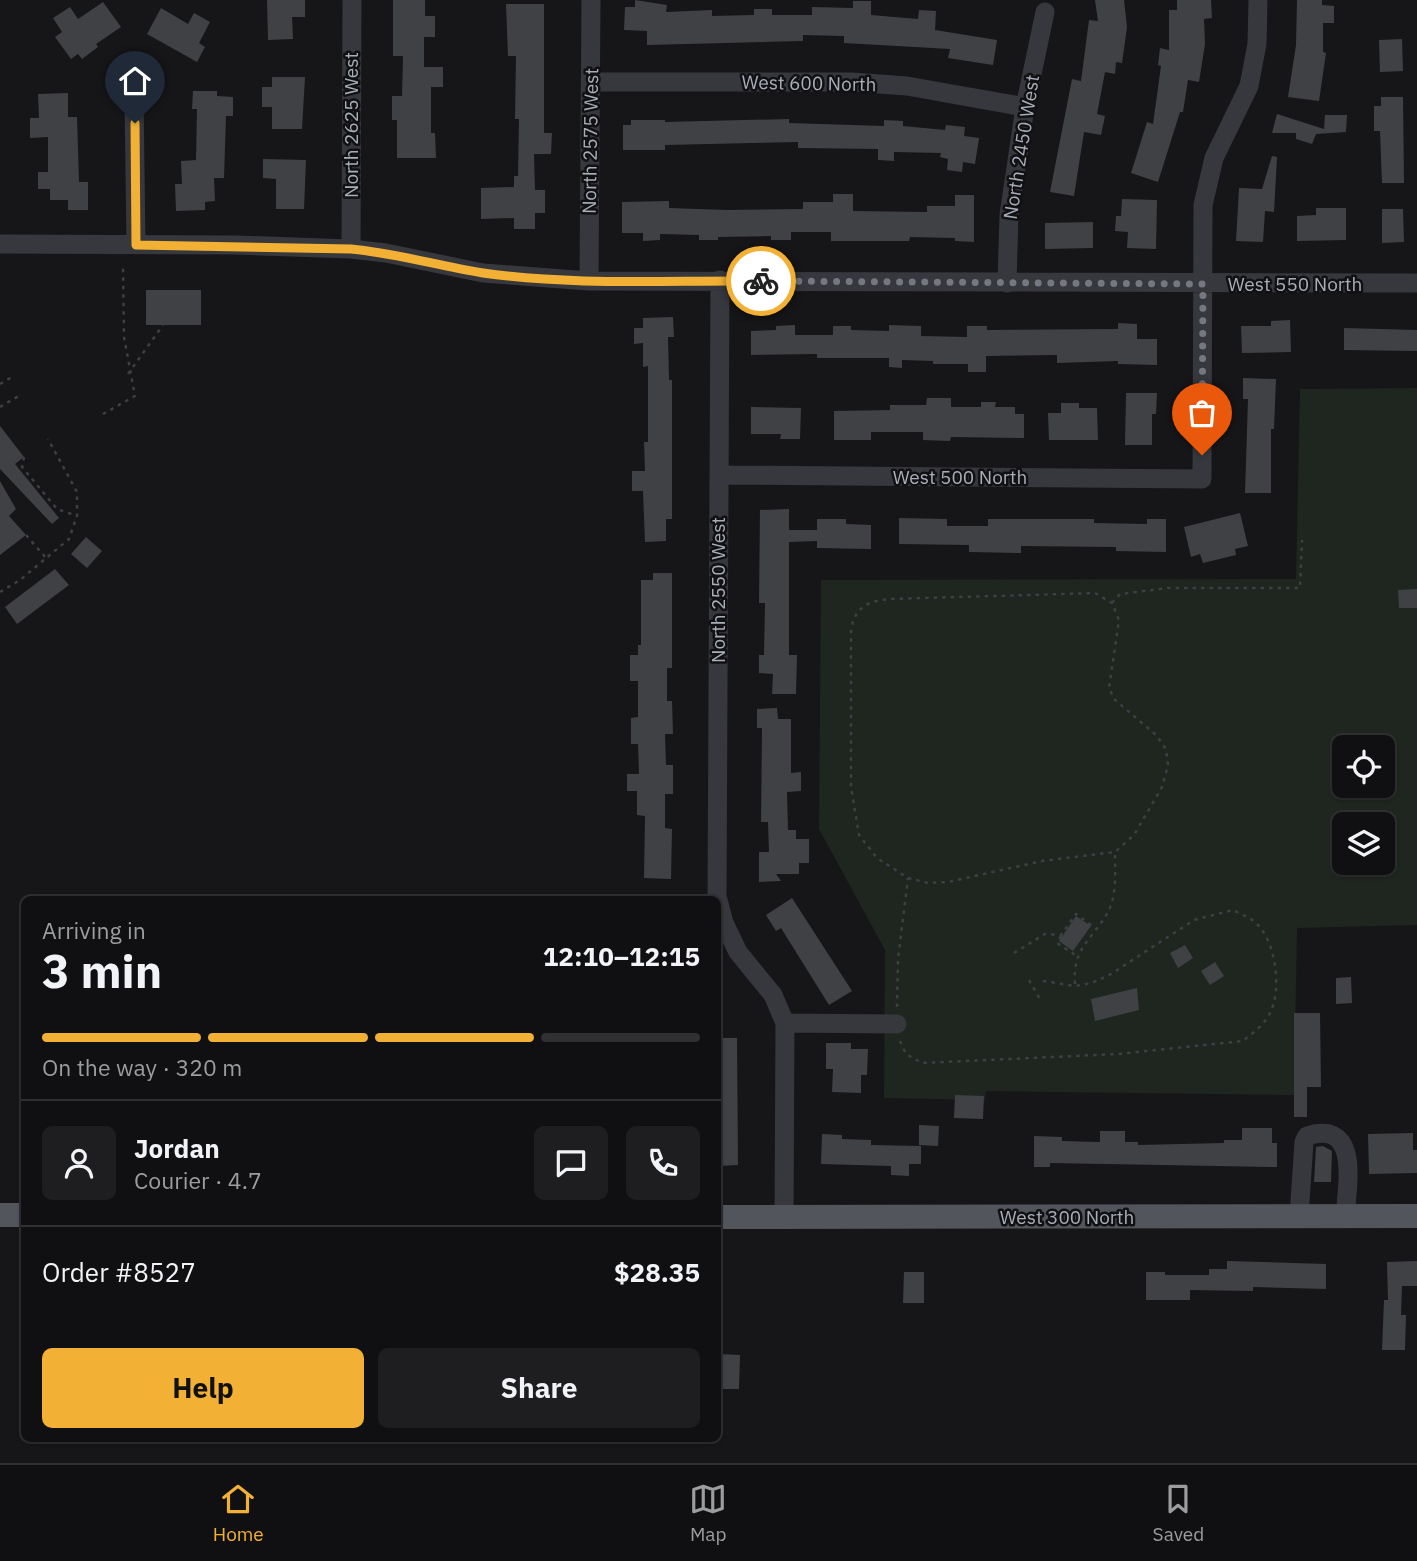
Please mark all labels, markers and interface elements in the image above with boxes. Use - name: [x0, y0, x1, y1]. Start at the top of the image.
- pin: [105, 51, 165, 123]
- street label: North 2625 West: [339, 52, 363, 198]
- icon: home: [116, 62, 154, 100]
- street label: North 2575 West: [577, 68, 603, 214]
- street label: West 600 North: [741, 70, 877, 96]
- street label: North 2450 West: [998, 73, 1044, 221]
- courier: [726, 246, 796, 316]
- icon: bike: [742, 262, 780, 300]
- street label: West 550 North: [1228, 272, 1362, 296]
- pin: [1172, 383, 1232, 455]
- icon: bag: [1183, 394, 1221, 432]
- street label: West 500 North: [893, 465, 1027, 489]
- street label: North 2550 West: [706, 517, 730, 663]
- map controls: [1332, 735, 1395, 875]
- button: locate: [1332, 735, 1395, 798]
- button: layers: [1332, 812, 1395, 875]
- text: Arriving in: [42, 915, 146, 945]
- text: 12:10–12:15: [543, 939, 700, 973]
- text: 3 min: [42, 941, 162, 1001]
- text: On the way · 320 m: [42, 1052, 242, 1082]
- button: person: [42, 1126, 116, 1200]
- button: chat: [534, 1126, 608, 1200]
- button: phone: [626, 1126, 700, 1200]
- text: Jordan: [134, 1131, 220, 1165]
- text: Courier · 4.7: [134, 1165, 262, 1195]
- street label: West 300 North: [1000, 1205, 1134, 1229]
- text: Order #8527: [42, 1255, 196, 1289]
- text: $28.35: [614, 1255, 700, 1289]
- button: Help: [42, 1348, 364, 1428]
- button: Share: [378, 1348, 700, 1428]
- tab: Home: [213, 1480, 264, 1546]
- tab: Map: [689, 1480, 727, 1546]
- tab: Saved: [1153, 1480, 1204, 1546]

